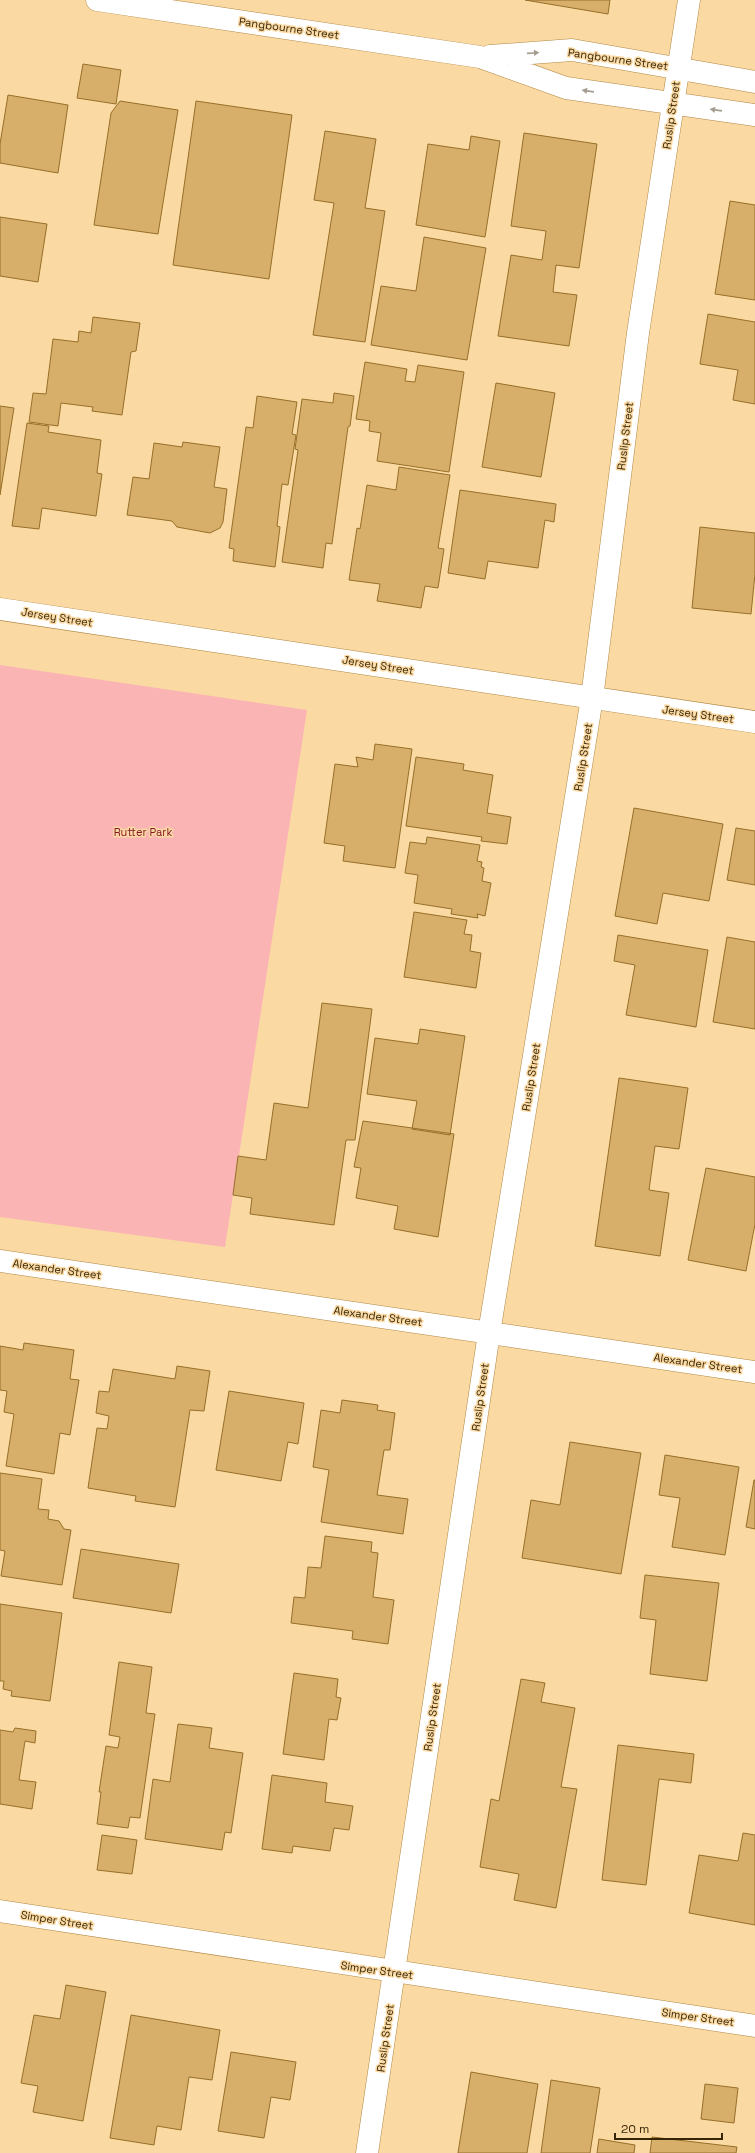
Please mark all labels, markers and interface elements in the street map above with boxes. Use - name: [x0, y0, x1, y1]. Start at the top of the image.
- street label: Pangbourne Street: [238, 14, 340, 42]
- street label: Pangbourne Street: [567, 45, 669, 73]
- one-way arrow: [527, 50, 540, 56]
- street label: Ruslip Street: [659, 80, 683, 150]
- one-way arrow: [582, 88, 594, 94]
- one-way arrow: [710, 107, 722, 113]
- street label: Ruslip Street: [614, 401, 636, 471]
- street label: Jersey Street: [20, 604, 94, 630]
- street label: Jersey Street: [341, 652, 415, 678]
- street label: Jersey Street: [661, 702, 735, 726]
- street label: Ruslip Street: [571, 722, 595, 792]
- park label: Rutter Park: [114, 825, 172, 839]
- street label: Ruslip Street: [519, 1042, 543, 1112]
- street label: Alexander Street: [12, 1256, 102, 1282]
- street label: Alexander Street: [333, 1303, 423, 1329]
- street label: Alexander Street: [653, 1350, 743, 1376]
- street label: Ruslip Street: [468, 1362, 492, 1432]
- street label: Ruslip Street: [420, 1682, 444, 1752]
- street label: Simper Street: [20, 1907, 94, 1933]
- street label: Simper Street: [340, 1958, 414, 1982]
- street label: Ruslip Street: [373, 2003, 397, 2073]
- street label: Simper Street: [661, 2005, 735, 2029]
- scale bar: [615, 2115, 722, 2141]
- text: 20 m: [621, 2121, 649, 2137]

